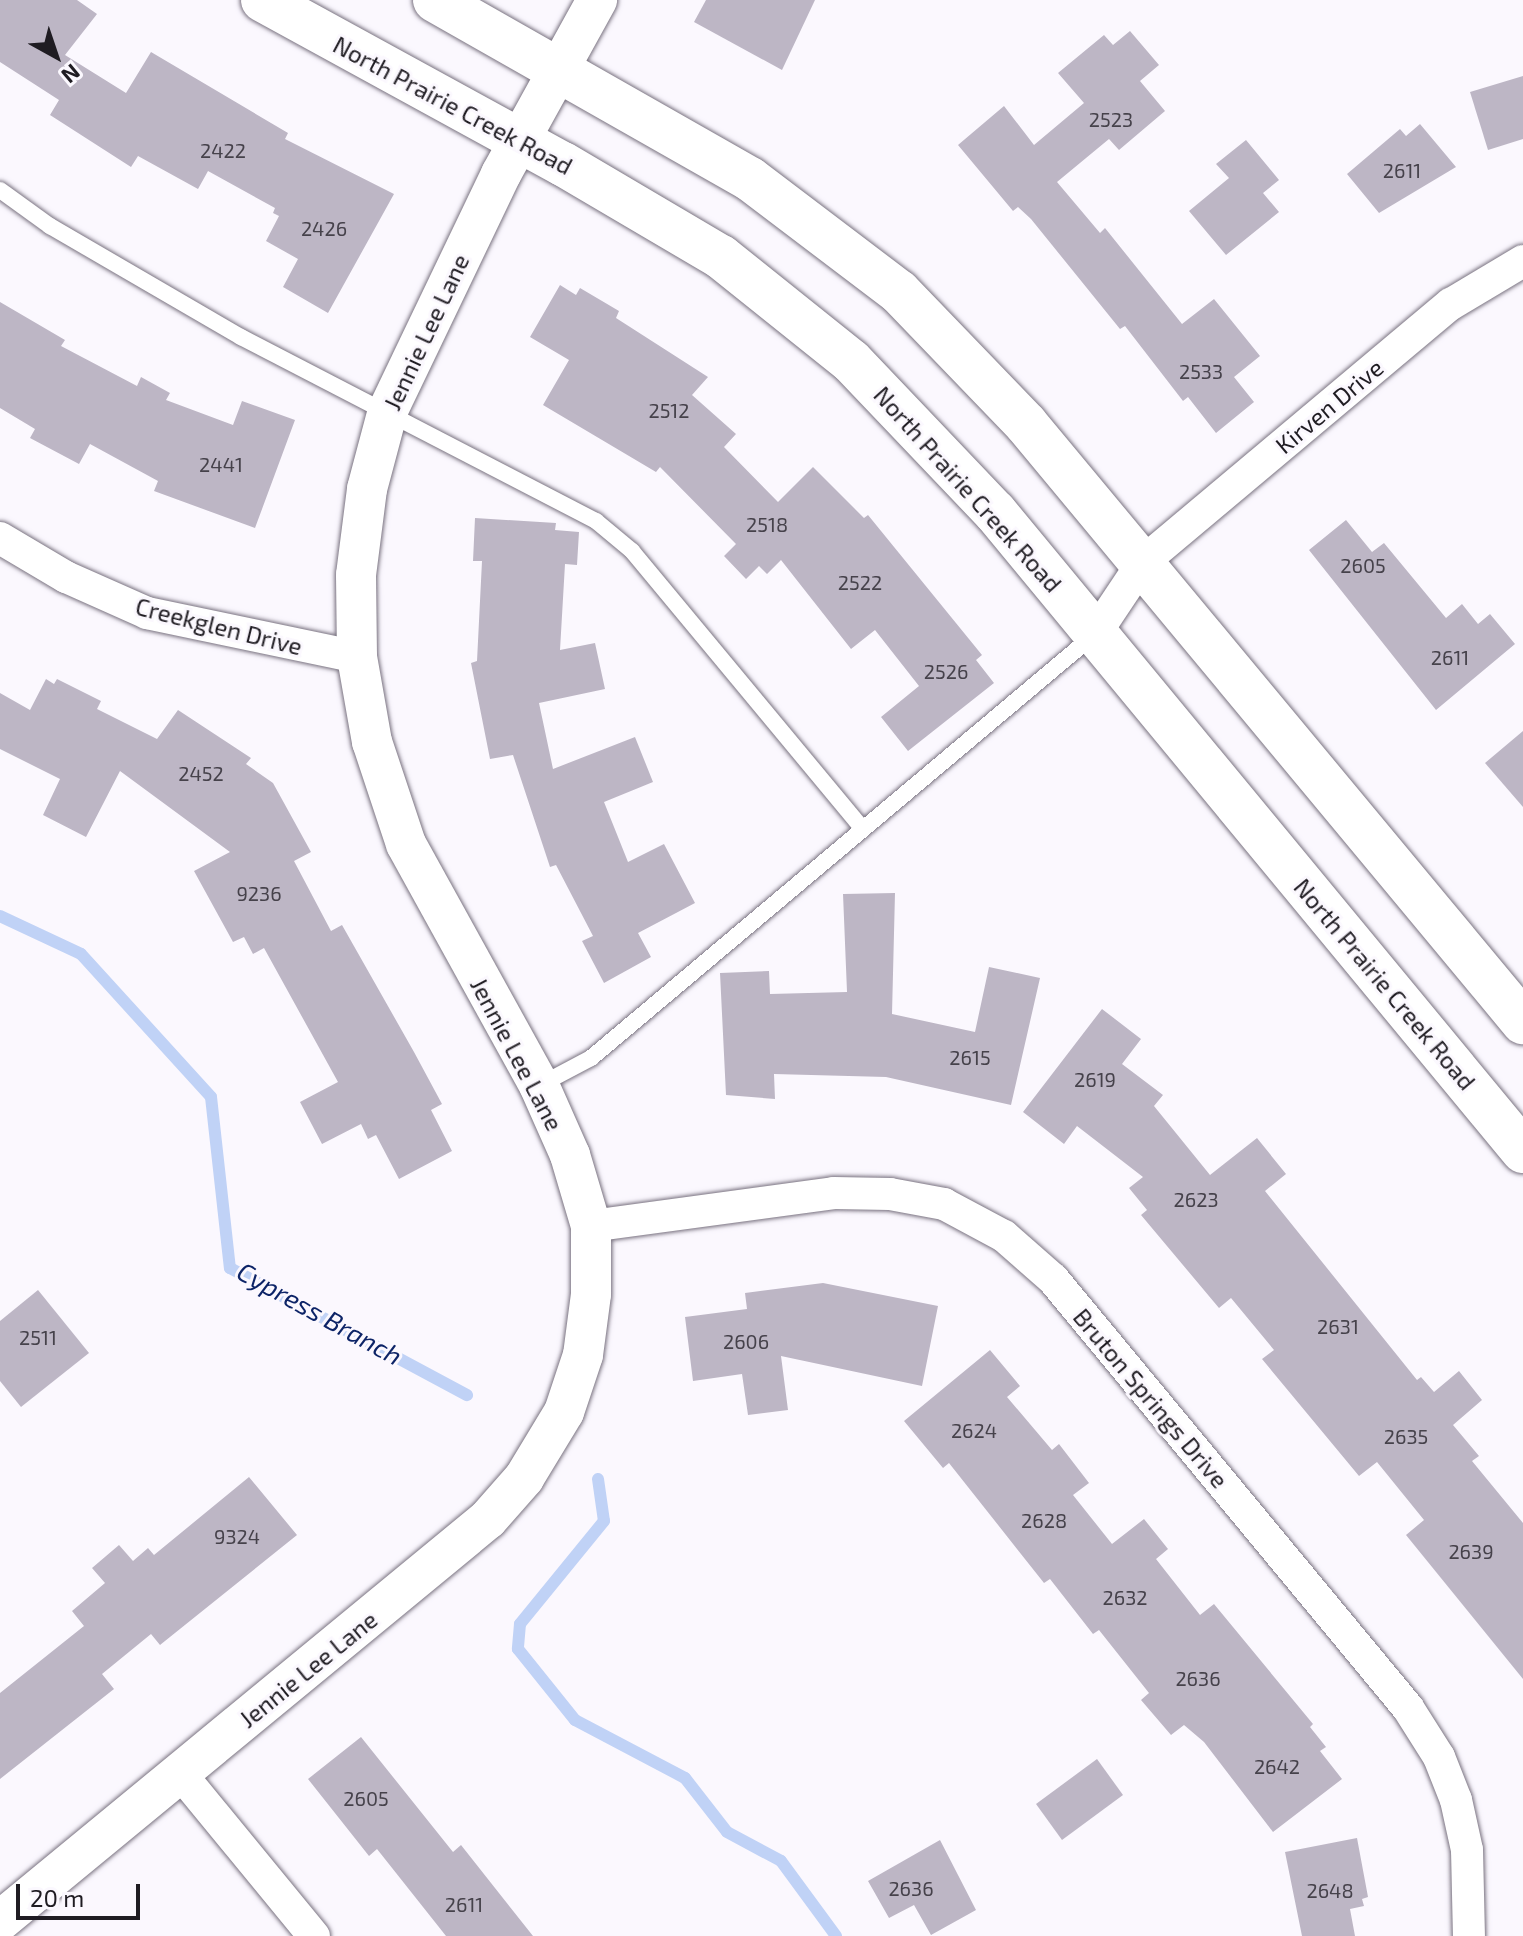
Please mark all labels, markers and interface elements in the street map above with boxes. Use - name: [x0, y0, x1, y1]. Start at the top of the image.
- north arrow: [16, 16, 96, 96]
- street label: North Prairie Creek Road: [328, 30, 578, 180]
- text: N: [57, 59, 86, 89]
- house number: 2523: [1089, 107, 1133, 131]
- house number: 2422: [200, 138, 246, 162]
- house number: 2611: [1383, 158, 1421, 182]
- house number: 2426: [301, 216, 347, 240]
- street label: Jennie Lee Lane: [377, 249, 475, 415]
- street label: Kirven Drive: [1269, 353, 1389, 459]
- house number: 2533: [1179, 359, 1223, 383]
- street label: North Prairie Creek Road: [868, 380, 1068, 598]
- house number: 2512: [648, 398, 690, 422]
- house number: 2441: [199, 452, 243, 476]
- house number: 2518: [746, 512, 788, 536]
- house number: 2605: [1340, 553, 1386, 577]
- house number: 2522: [838, 570, 882, 594]
- street label: Creekglen Drive: [133, 591, 305, 661]
- house number: 2611: [1431, 645, 1469, 669]
- house number: 2526: [924, 659, 968, 683]
- house number: 2452: [178, 761, 224, 785]
- street label: North Prairie Creek Road: [1288, 872, 1482, 1096]
- house number: 9236: [236, 881, 282, 905]
- street label: Jennie Lee Lane: [465, 973, 569, 1135]
- house number: 2615: [949, 1045, 991, 1069]
- house number: 2619: [1074, 1067, 1116, 1091]
- house number: 2623: [1173, 1187, 1219, 1211]
- water label: Cypress Branch: [232, 1255, 408, 1371]
- street label: Bruton Springs Drive: [1068, 1303, 1234, 1493]
- house number: 2631: [1317, 1314, 1359, 1338]
- house number: 2511: [19, 1325, 57, 1349]
- house number: 2606: [723, 1329, 769, 1353]
- house number: 2624: [951, 1418, 997, 1442]
- house number: 2635: [1384, 1424, 1428, 1448]
- house number: 2628: [1021, 1508, 1067, 1532]
- house number: 9324: [214, 1524, 260, 1548]
- house number: 2639: [1448, 1539, 1494, 1563]
- house number: 2632: [1102, 1585, 1148, 1609]
- street label: Jennie Lee Lane: [233, 1605, 383, 1733]
- house number: 2636: [1175, 1666, 1221, 1690]
- house number: 2642: [1254, 1754, 1300, 1778]
- house number: 2605: [343, 1786, 389, 1810]
- scale bar: [20, 1868, 144, 1918]
- house number: 2636: [888, 1876, 934, 1900]
- house number: 2648: [1306, 1878, 1354, 1902]
- text: 20 m: [30, 1883, 84, 1912]
- house number: 2611: [445, 1892, 483, 1916]

